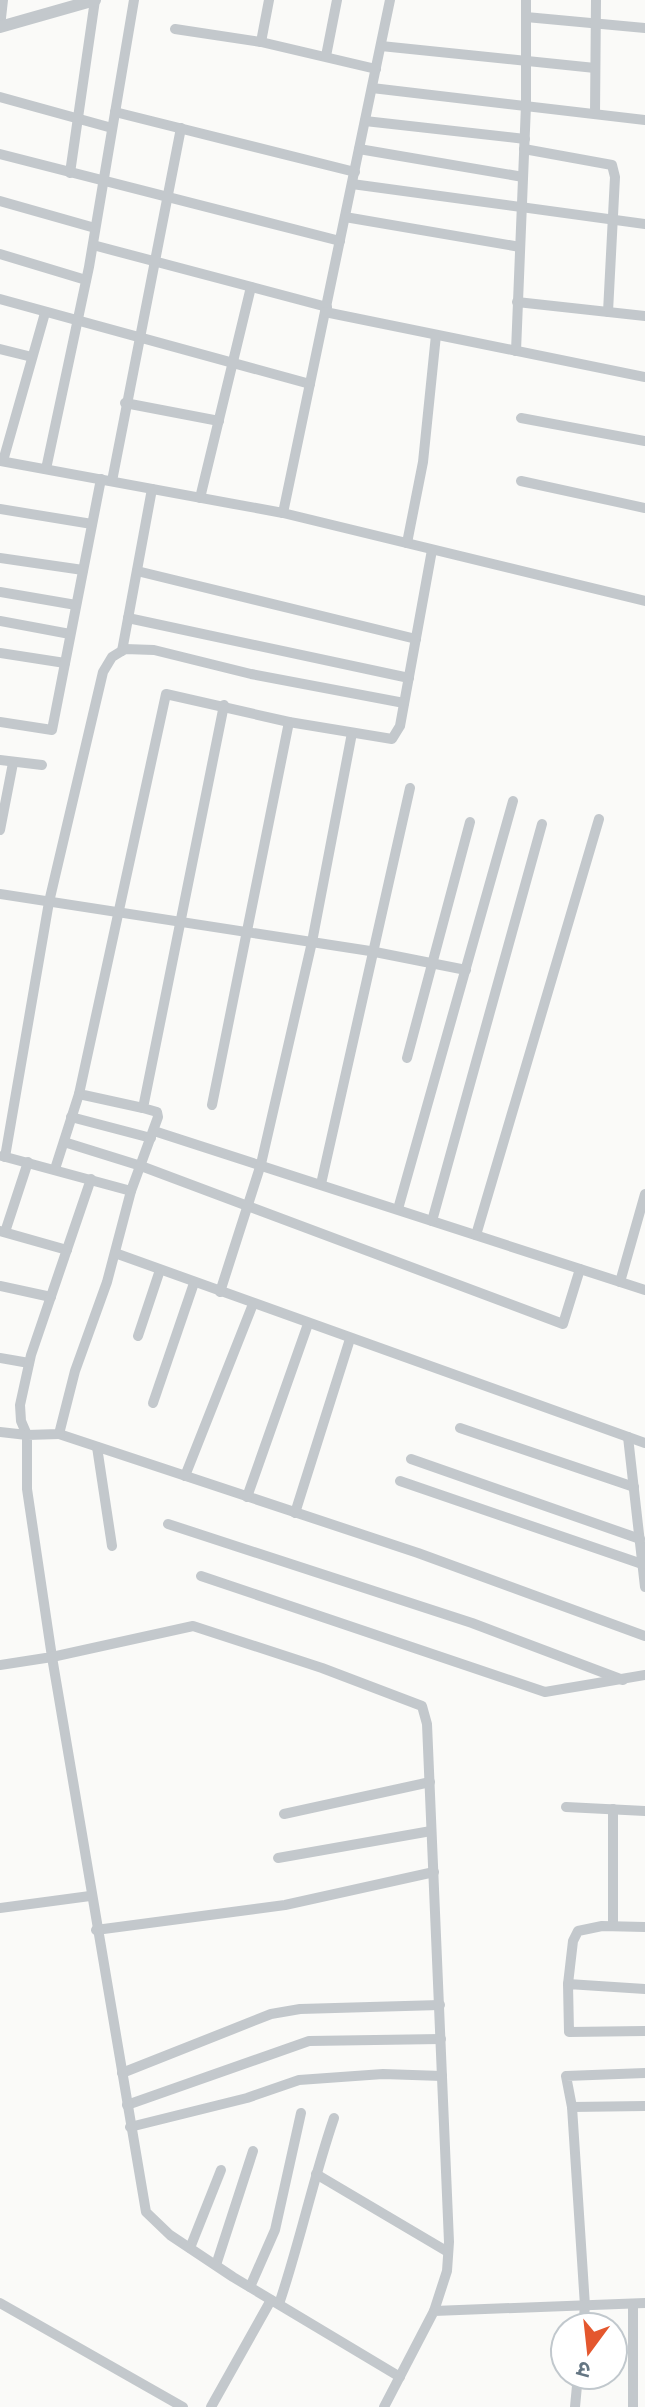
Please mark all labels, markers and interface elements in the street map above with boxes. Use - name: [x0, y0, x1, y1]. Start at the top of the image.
- north arrow: [549, 2311, 629, 2391]
- text: उ: [573, 2356, 593, 2386]

